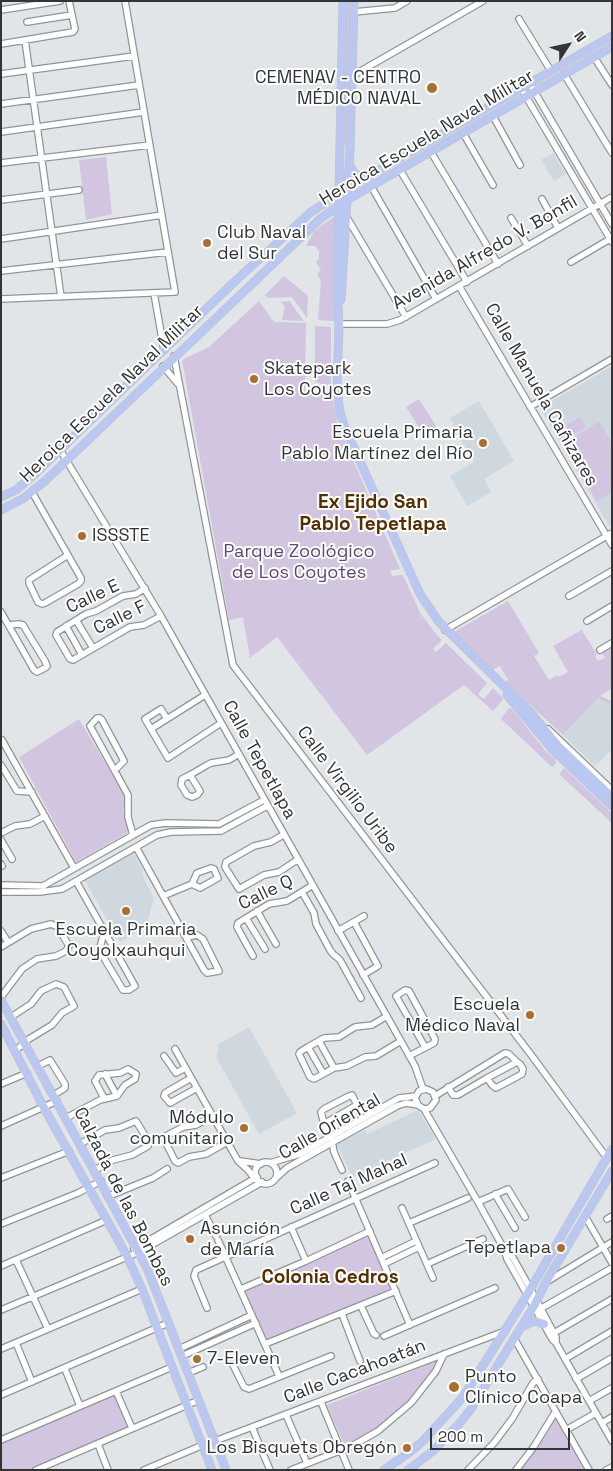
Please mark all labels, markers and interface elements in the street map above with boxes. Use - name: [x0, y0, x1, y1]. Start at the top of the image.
- north arrow: [543, 20, 593, 70]
- text: N: [570, 27, 590, 45]
- street label: Heroica Escuela Naval Militar: [316, 65, 538, 211]
- place label: CEMENAV - CENTRO MÉDICO NAVAL: [255, 67, 421, 110]
- marker: CEMENAV - CENTRO MÉDICO NAVAL: [425, 81, 439, 95]
- street label: Avenida Alfredo V. Bonfil: [389, 191, 581, 315]
- place label: Club Naval del Sur: [217, 222, 306, 264]
- marker: Club Naval del Sur: [201, 237, 213, 249]
- street label: Calle Manuela Cañizares: [480, 300, 602, 490]
- street label: Heroica Escuela Naval Militar: [16, 301, 208, 487]
- place label: Skatepark Los Coyotes: [264, 358, 372, 400]
- marker: Skatepark Los Coyotes: [248, 373, 260, 385]
- place label: Escuela Primaria Pablo Martínez del Río: [281, 422, 473, 464]
- marker: Escuela Primaria Pablo Martínez del Río: [477, 437, 489, 449]
- district label: Ex Ejido San Pablo Tepetlapa: [300, 492, 446, 536]
- place label: ISSSTE: [92, 525, 150, 547]
- marker: ISSSTE: [76, 530, 88, 542]
- park label: Parque Zoológico de Los Coyotes: [223, 541, 375, 584]
- street label: Calle E: [63, 575, 123, 619]
- street label: Calle F: [90, 596, 150, 640]
- street label: Calle Tepetlapa: [217, 697, 301, 823]
- street label: Calle Virgilio Uribe: [292, 722, 402, 858]
- street label: Calle Q: [235, 871, 297, 915]
- marker: Escuela Primaria Coyolxauhqui: [120, 905, 132, 917]
- place label: Escuela Primaria Coyolxauhqui: [56, 919, 196, 962]
- place label: Escuela Médico Naval: [405, 994, 520, 1036]
- marker: Escuela Médico Naval: [524, 1009, 536, 1021]
- street label: Calle Oriental: [275, 1089, 385, 1165]
- street label: Calzada de las Bombas: [68, 1104, 178, 1290]
- place label: Módulo comunitario: [129, 1107, 234, 1150]
- marker: Módulo comunitario: [238, 1122, 250, 1134]
- street label: Calle Taj Mahal: [287, 1149, 411, 1221]
- place label: Asunción de María: [200, 1218, 280, 1260]
- marker: Asunción de María: [184, 1233, 196, 1245]
- place label: Tepetlapa: [465, 1237, 551, 1259]
- marker: Tepetlapa: [555, 1242, 567, 1254]
- district label: Colonia Cedros: [261, 1267, 399, 1289]
- street label: Calle Cacahoatán: [281, 1335, 429, 1409]
- place label: 7-Eleven: [207, 1348, 280, 1370]
- marker: 7-Eleven: [191, 1353, 203, 1365]
- place label: Punto Clínico Coapa: [465, 1366, 582, 1408]
- marker: Punto Clínico Coapa: [447, 1380, 461, 1394]
- scale bar: [433, 1418, 573, 1450]
- text: 200 m: [438, 1427, 483, 1446]
- place label: Los Bisquets Obregón: [206, 1437, 397, 1459]
- marker: Los Bisquets Obregón: [401, 1442, 413, 1454]

